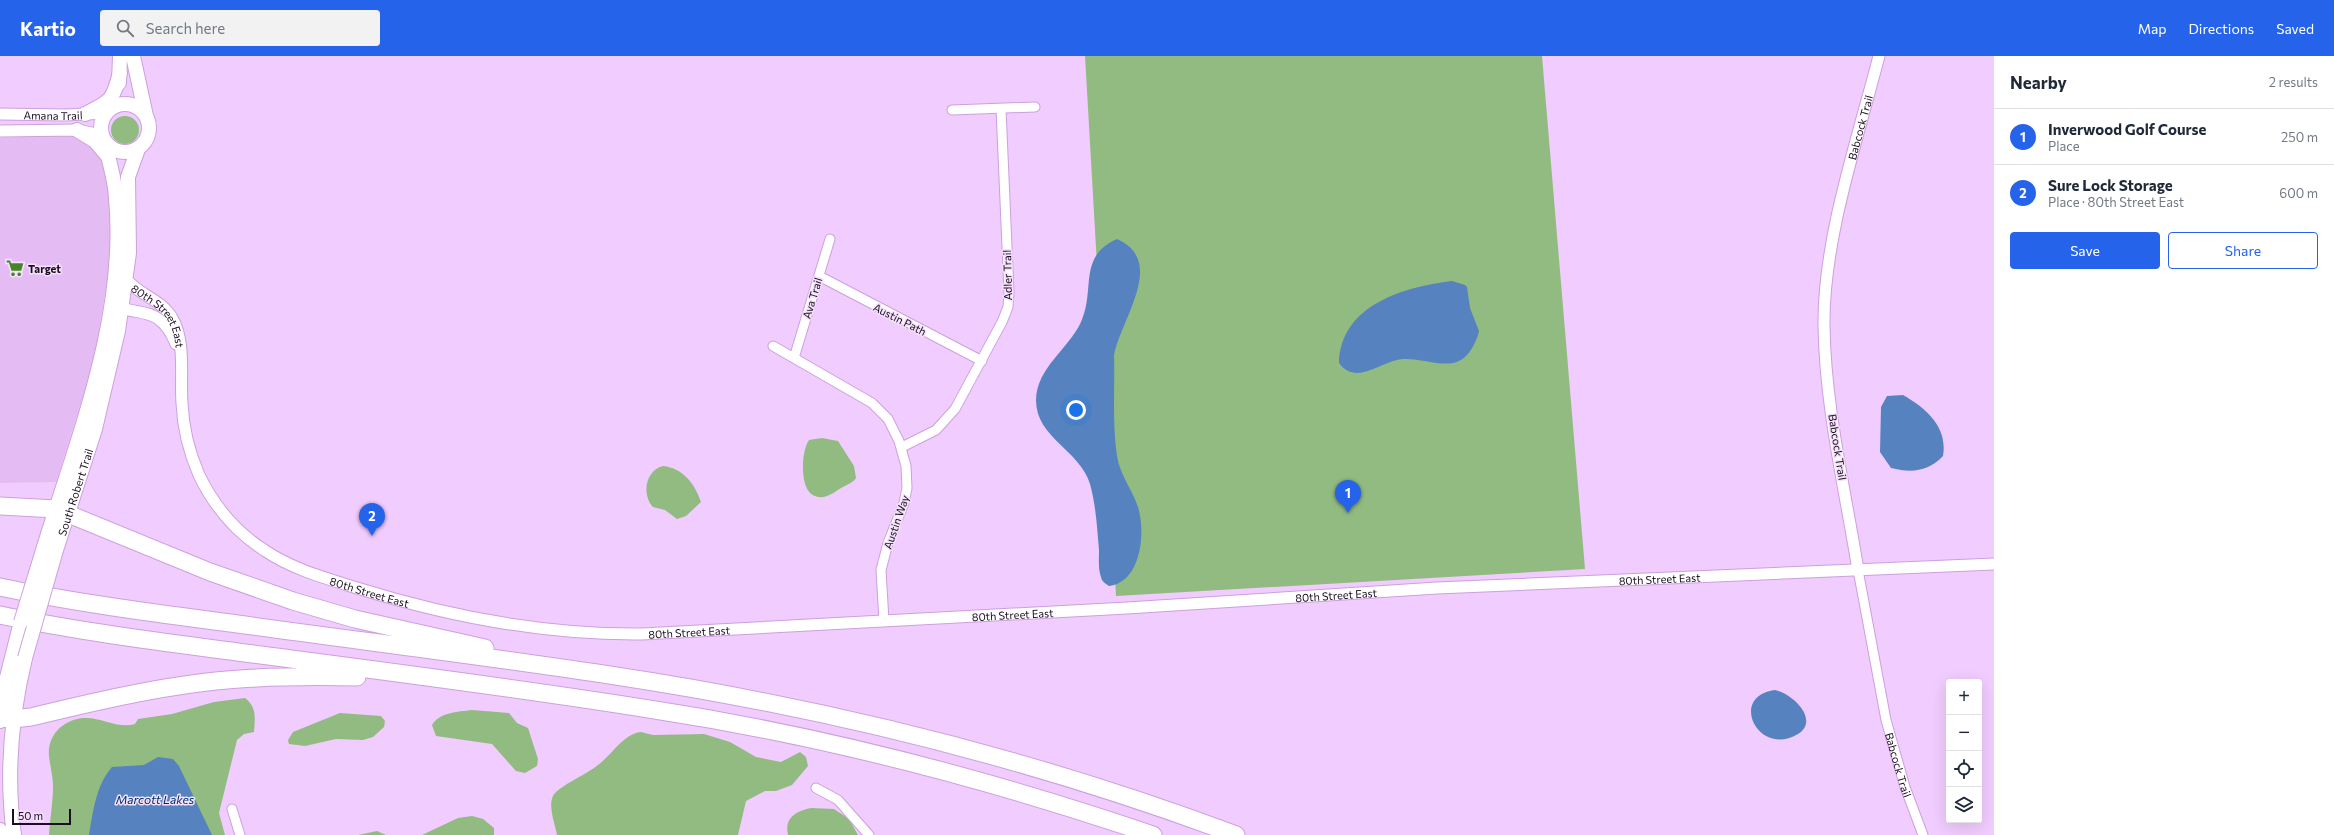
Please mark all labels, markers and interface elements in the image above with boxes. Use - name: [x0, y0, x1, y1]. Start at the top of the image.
- search box: [100, 10, 380, 46]
- text: Kartio: [20, 17, 76, 40]
- icon: search: [114, 17, 136, 39]
- text: Search here: [146, 19, 225, 37]
- text: Map: [2138, 20, 2167, 37]
- text: Directions: [2189, 20, 2254, 37]
- text: Saved: [2276, 20, 2314, 37]
- text: Nearby: [2010, 72, 2067, 93]
- text: 2 results: [2269, 74, 2318, 90]
- street label: Babcock Trail: [1845, 93, 1875, 161]
- street label: Amana Trail: [23, 108, 83, 122]
- text: Inverwood Golf Course: [2048, 120, 2206, 138]
- text: 1: [2020, 129, 2026, 145]
- text: 250 m: [2281, 129, 2318, 145]
- text: Place: [2048, 138, 2080, 154]
- text: Sure Lock Storage: [2048, 176, 2173, 194]
- text: 2: [2019, 185, 2027, 201]
- text: 600 m: [2279, 185, 2318, 201]
- text: Place · 80th Street East: [2048, 194, 2184, 210]
- button: Save: [2010, 232, 2160, 269]
- button: Share: [2168, 232, 2318, 269]
- street label: Adler Trail: [1000, 250, 1014, 300]
- supermarket icon: Target: [5, 258, 25, 278]
- place label: Target: [28, 262, 61, 275]
- street label: Ava Trail: [800, 276, 824, 320]
- street label: 80th Street East: [129, 281, 187, 349]
- street label: Austin Path: [871, 300, 929, 338]
- your location: [1066, 400, 1086, 420]
- street label: Babcock Trail: [1826, 413, 1850, 481]
- street label: South Robert Trail: [55, 447, 95, 537]
- pin: 1: [1335, 480, 1361, 513]
- street label: Austin Way: [881, 493, 911, 551]
- pin: 2: [359, 503, 385, 536]
- street label: 80th Street East: [1618, 570, 1701, 587]
- street label: 80th Street East: [328, 574, 411, 609]
- street label: 80th Street East: [1295, 585, 1378, 604]
- street label: 80th Street East: [971, 605, 1054, 623]
- street label: 80th Street East: [648, 623, 731, 640]
- map controls: [1946, 679, 1982, 823]
- button: +: [1946, 679, 1982, 715]
- button: −: [1946, 715, 1982, 751]
- street label: Babcock Trail: [1883, 731, 1915, 799]
- button: locate: [1946, 751, 1982, 787]
- button: layers: [1946, 787, 1982, 823]
- water label: Marcott Lakes: [116, 792, 195, 806]
- scale bar: [12, 807, 71, 826]
- text: 50 m: [18, 809, 43, 822]

